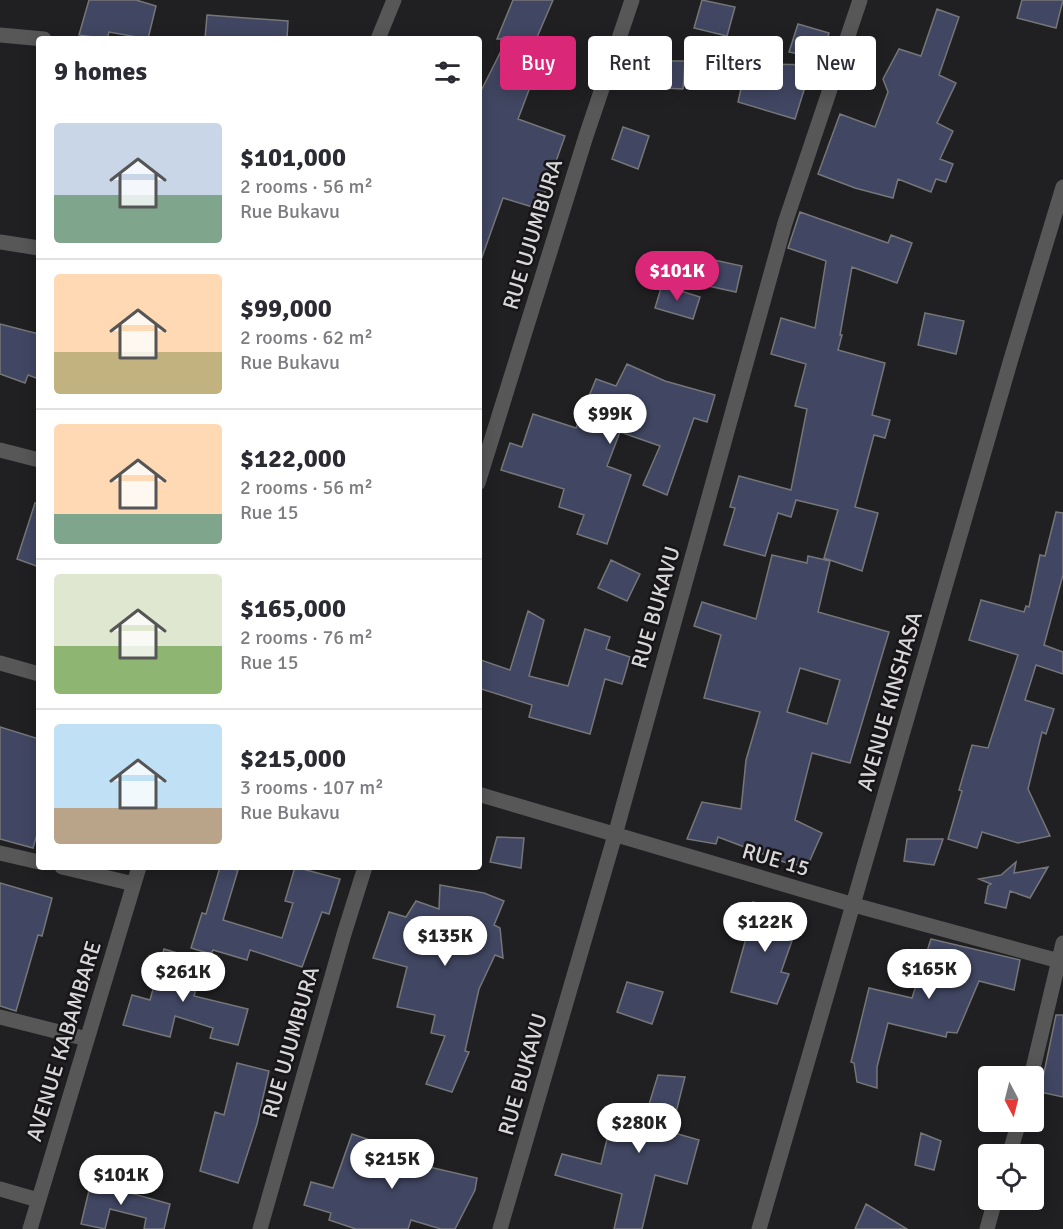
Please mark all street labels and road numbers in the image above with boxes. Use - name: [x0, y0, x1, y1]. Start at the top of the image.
- street label: RUE UJUMBURA: [497, 155, 568, 313]
- street label: RUE BUKAVU: [625, 543, 686, 671]
- street label: AVENUE KINSHASA: [851, 608, 928, 794]
- street label: RUE 15: [739, 837, 813, 882]
- street label: AVENUE KABAMBARE: [20, 938, 107, 1145]
- street label: RUE UJUMBURA: [256, 963, 325, 1121]
- street label: RUE BUKAVU: [492, 1010, 553, 1138]

